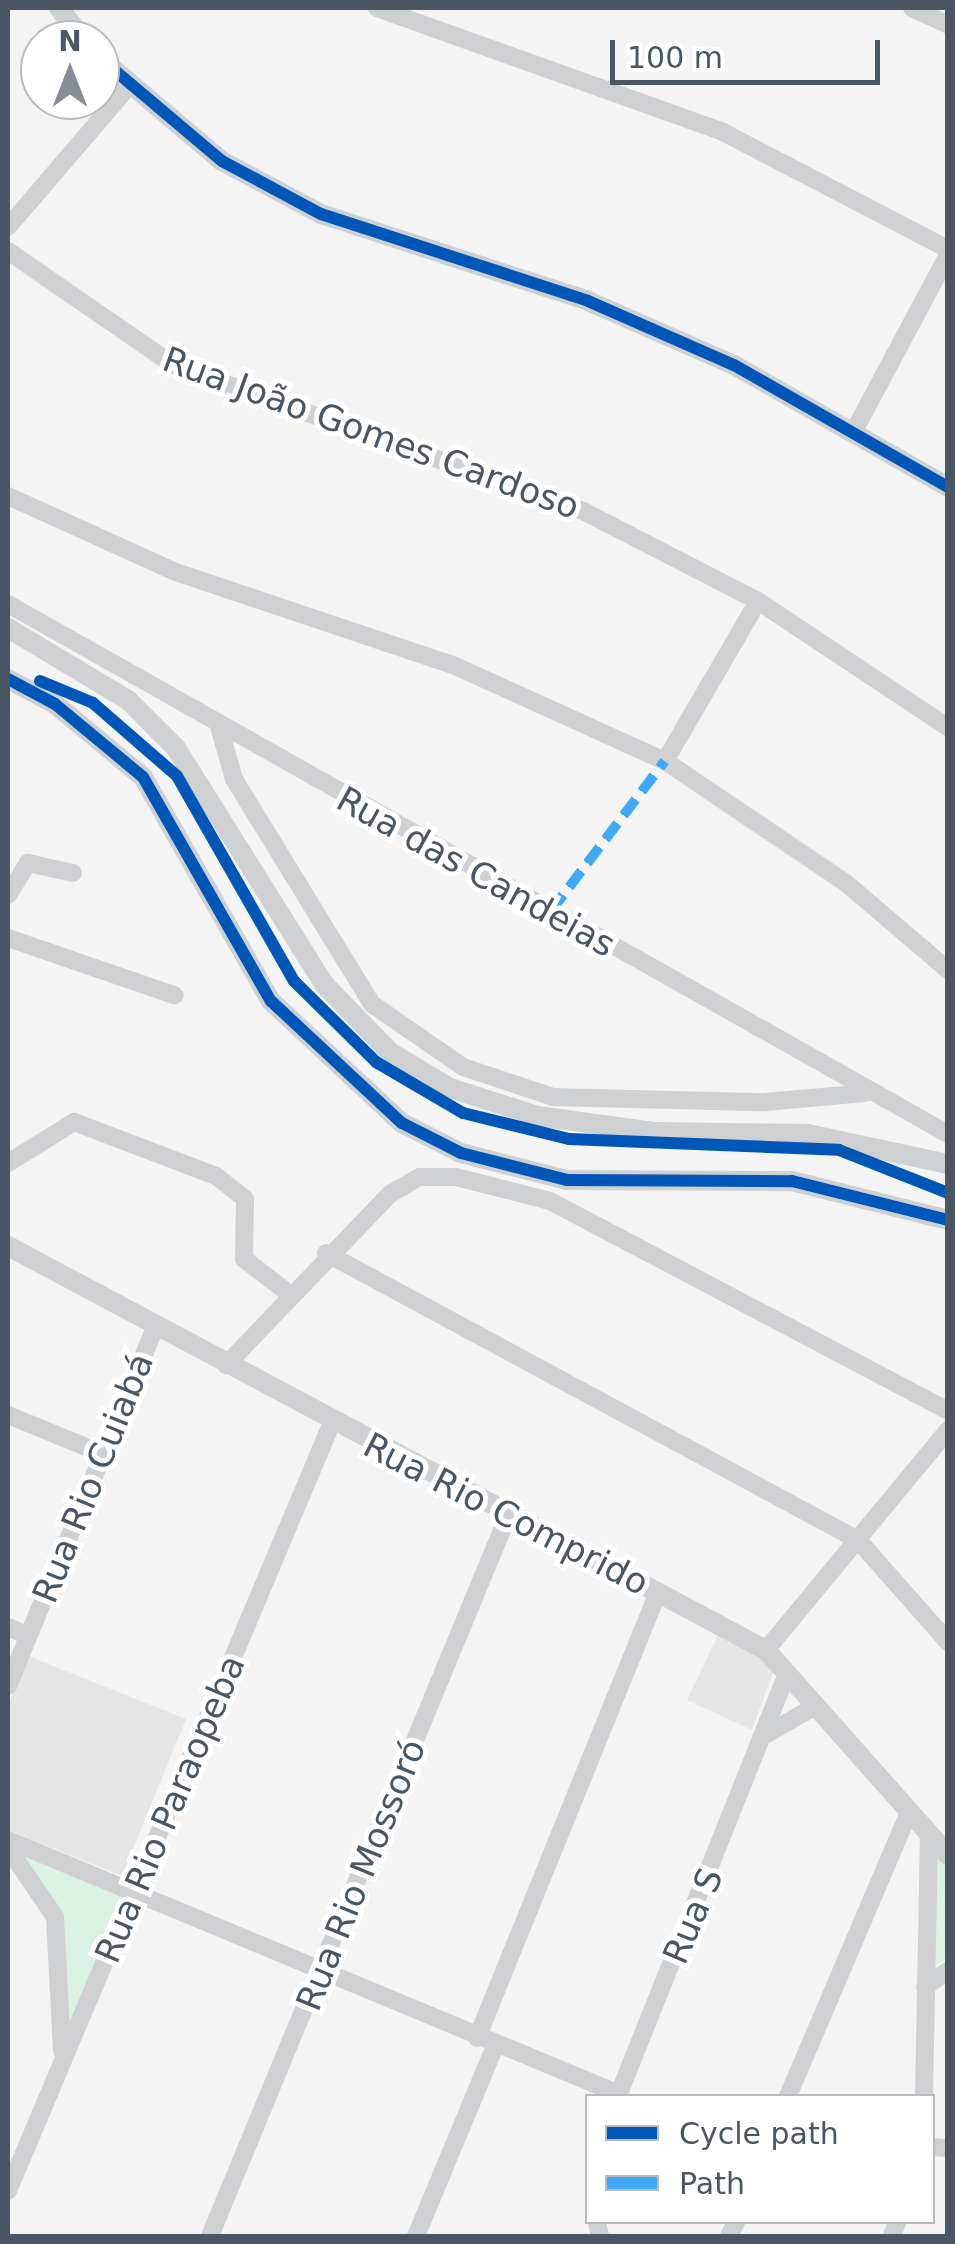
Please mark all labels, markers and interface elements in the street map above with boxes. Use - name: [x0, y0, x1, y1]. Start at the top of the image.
- north arrow: [20, 20, 120, 120]
- scale bar: [615, 20, 885, 82]
- text: N: [58, 25, 82, 58]
- text: 100 m: [627, 40, 723, 75]
- street label: Rua João Gomes Cardoso: [157, 338, 585, 528]
- street label: Rua das Candeias: [329, 778, 623, 966]
- street label: Rua Rio Cuiabá: [24, 1347, 162, 1609]
- street label: Rua Rio Comprido: [357, 1424, 655, 1604]
- street label: Rua Rio Paraopeba: [86, 1649, 254, 1969]
- street label: Rua Rio Mossoró: [287, 1733, 435, 2017]
- street label: Rua S: [654, 1862, 732, 1970]
- legend: [585, 2094, 935, 2224]
- text: Cycle path: [679, 2116, 839, 2151]
- text: Path: [679, 2166, 745, 2201]

